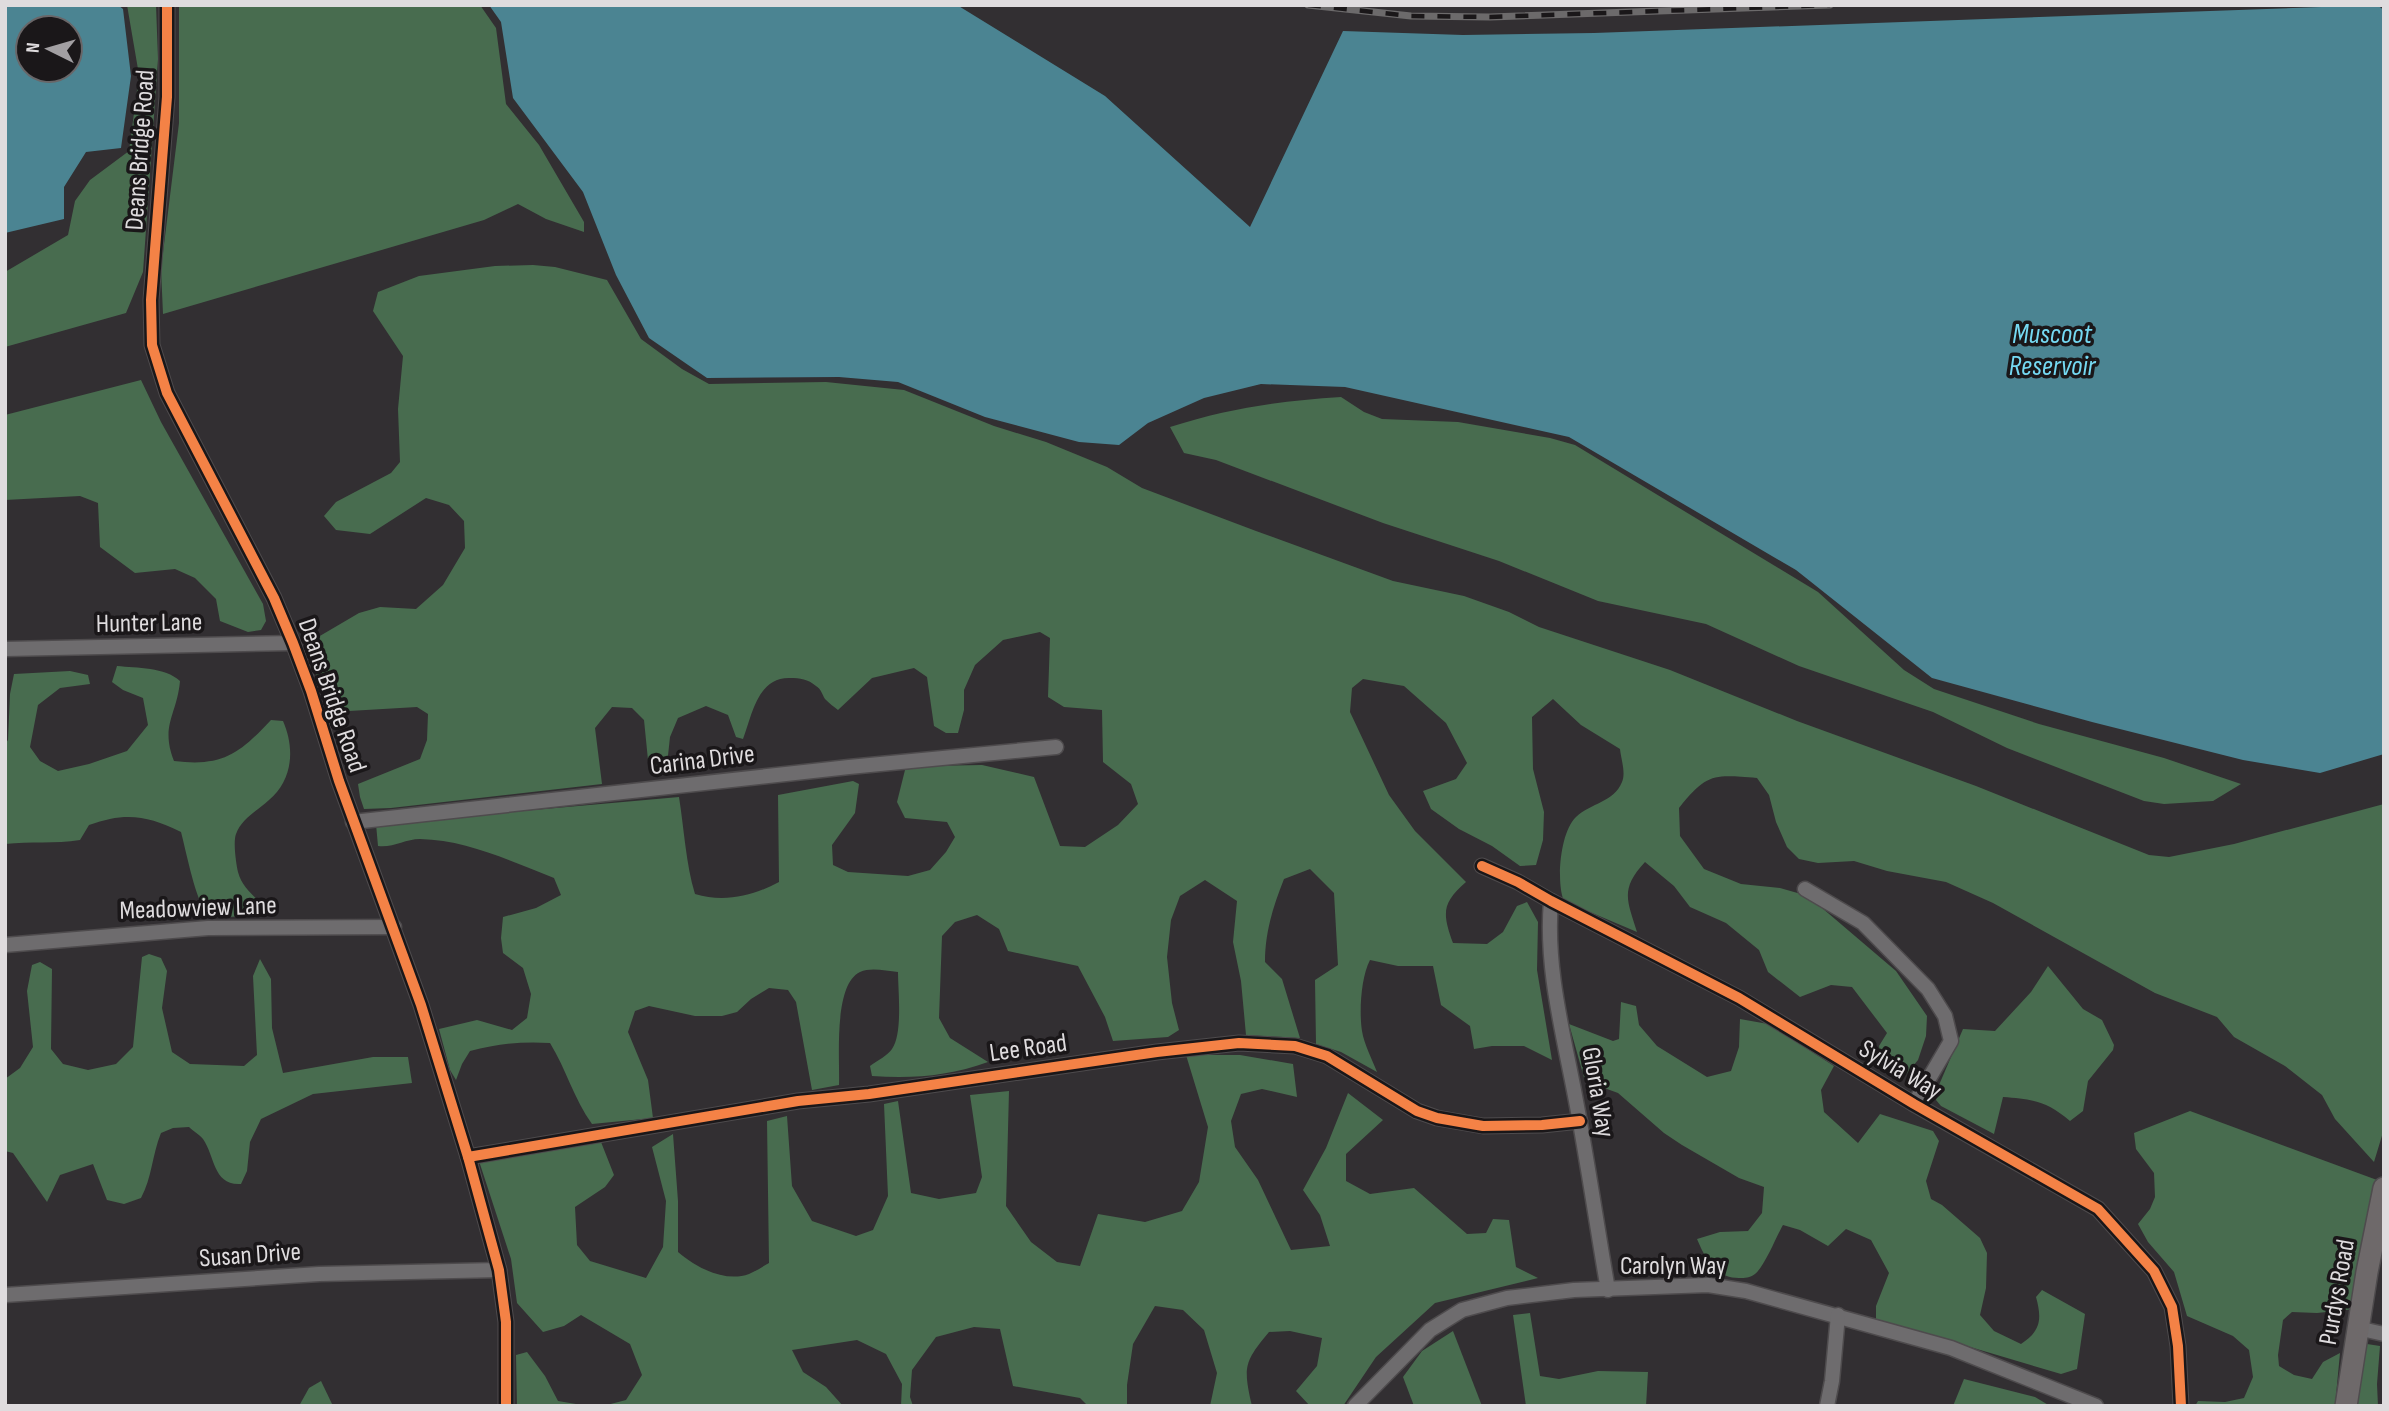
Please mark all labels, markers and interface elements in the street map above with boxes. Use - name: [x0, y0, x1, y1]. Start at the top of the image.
- north arrow: [14, 14, 84, 84]
- text: N: [22, 42, 45, 54]
- street label: Deans Bridge Road: [119, 69, 162, 231]
- water label: Muscoot Reservoir: [2009, 318, 2096, 383]
- street label: Hunter Lane: [96, 607, 202, 640]
- street label: Deans Bridge Road: [291, 614, 372, 777]
- street label: Carina Drive: [648, 739, 756, 782]
- street label: Meadowview Lane: [119, 890, 277, 927]
- street label: Lee Road: [988, 1028, 1069, 1069]
- street label: Sylvia Way: [1853, 1034, 1947, 1107]
- street label: Gloria Way: [1574, 1045, 1621, 1140]
- street label: Susan Drive: [198, 1236, 302, 1275]
- street label: Purdys Road: [2313, 1237, 2362, 1347]
- street label: Carolyn Way: [1620, 1251, 1726, 1282]

